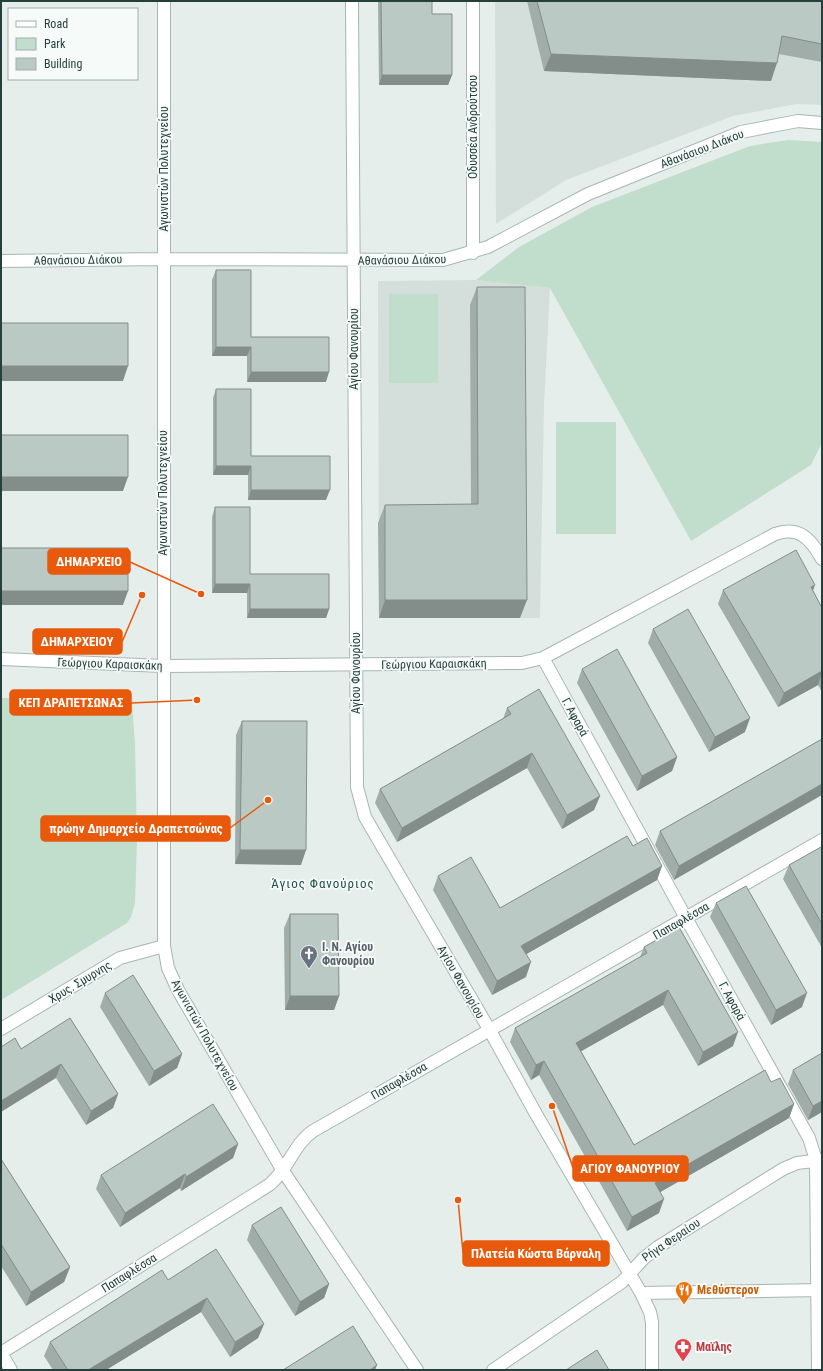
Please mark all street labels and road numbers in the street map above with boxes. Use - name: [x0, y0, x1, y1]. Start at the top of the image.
- street label: Οδυσσέα Ανδρούτσου: [466, 75, 480, 179]
- street label: Αγωνιστών Πολυτεχνείου: [157, 106, 171, 232]
- street label: Αθανάσιου Διάκου: [658, 127, 746, 171]
- street label: Αθανάσιου Διάκου: [34, 252, 123, 268]
- street label: Αθανάσιου Διάκου: [358, 252, 447, 268]
- street label: Αγίου Φανουρίου: [347, 308, 361, 390]
- street label: Αγωνιστών Πολυτεχνείου: [156, 430, 170, 556]
- street label: Αγίου Φανουρίου: [349, 632, 363, 714]
- street label: Γεώργιου Καραισκάκη: [57, 655, 163, 673]
- street label: Γεώργιου Καραισκάκη: [381, 656, 487, 672]
- street label: Γ. Αφαρά: [559, 695, 591, 739]
- street label: Παπαφλέσσα: [650, 899, 712, 943]
- street label: Αγίου Φανουρίου: [435, 943, 488, 1021]
- street label: Χρυς. Σμυρνης: [46, 958, 114, 1006]
- street label: Αγωνιστών Πολυτεχνείου: [168, 977, 242, 1093]
- street label: Γ. Αφαρά: [716, 979, 748, 1023]
- street label: Παπαφλέσσα: [368, 1059, 430, 1103]
- street label: Ρήγα Φεραίου: [639, 1215, 703, 1265]
- street label: Παπαφλέσσα: [99, 1251, 159, 1295]

